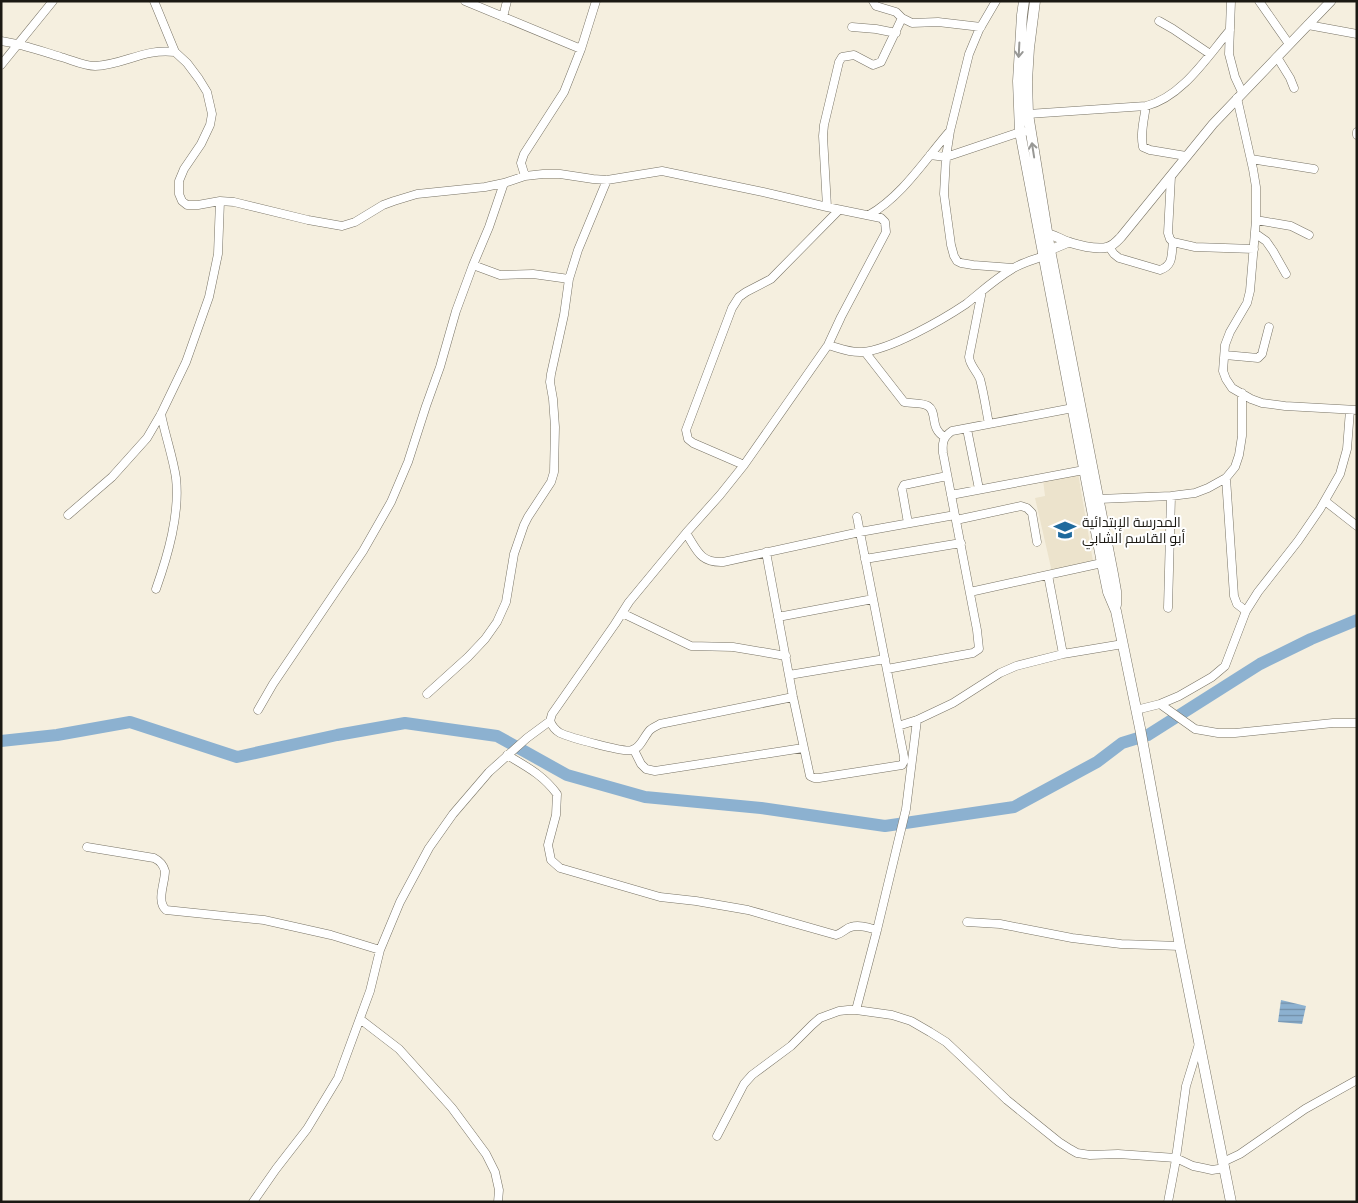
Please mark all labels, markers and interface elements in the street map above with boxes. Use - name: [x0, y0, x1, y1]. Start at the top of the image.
- one-way arrow: [1015, 41, 1024, 57]
- one-way arrow: [1028, 143, 1038, 159]
- place label: المدرسة الإبتدائية أبو القاسم الشابي: [1082, 514, 1185, 550]
- school or university icon: المدرسة الإبتدائية أبو القاسم الشابي: [1052, 517, 1078, 543]

